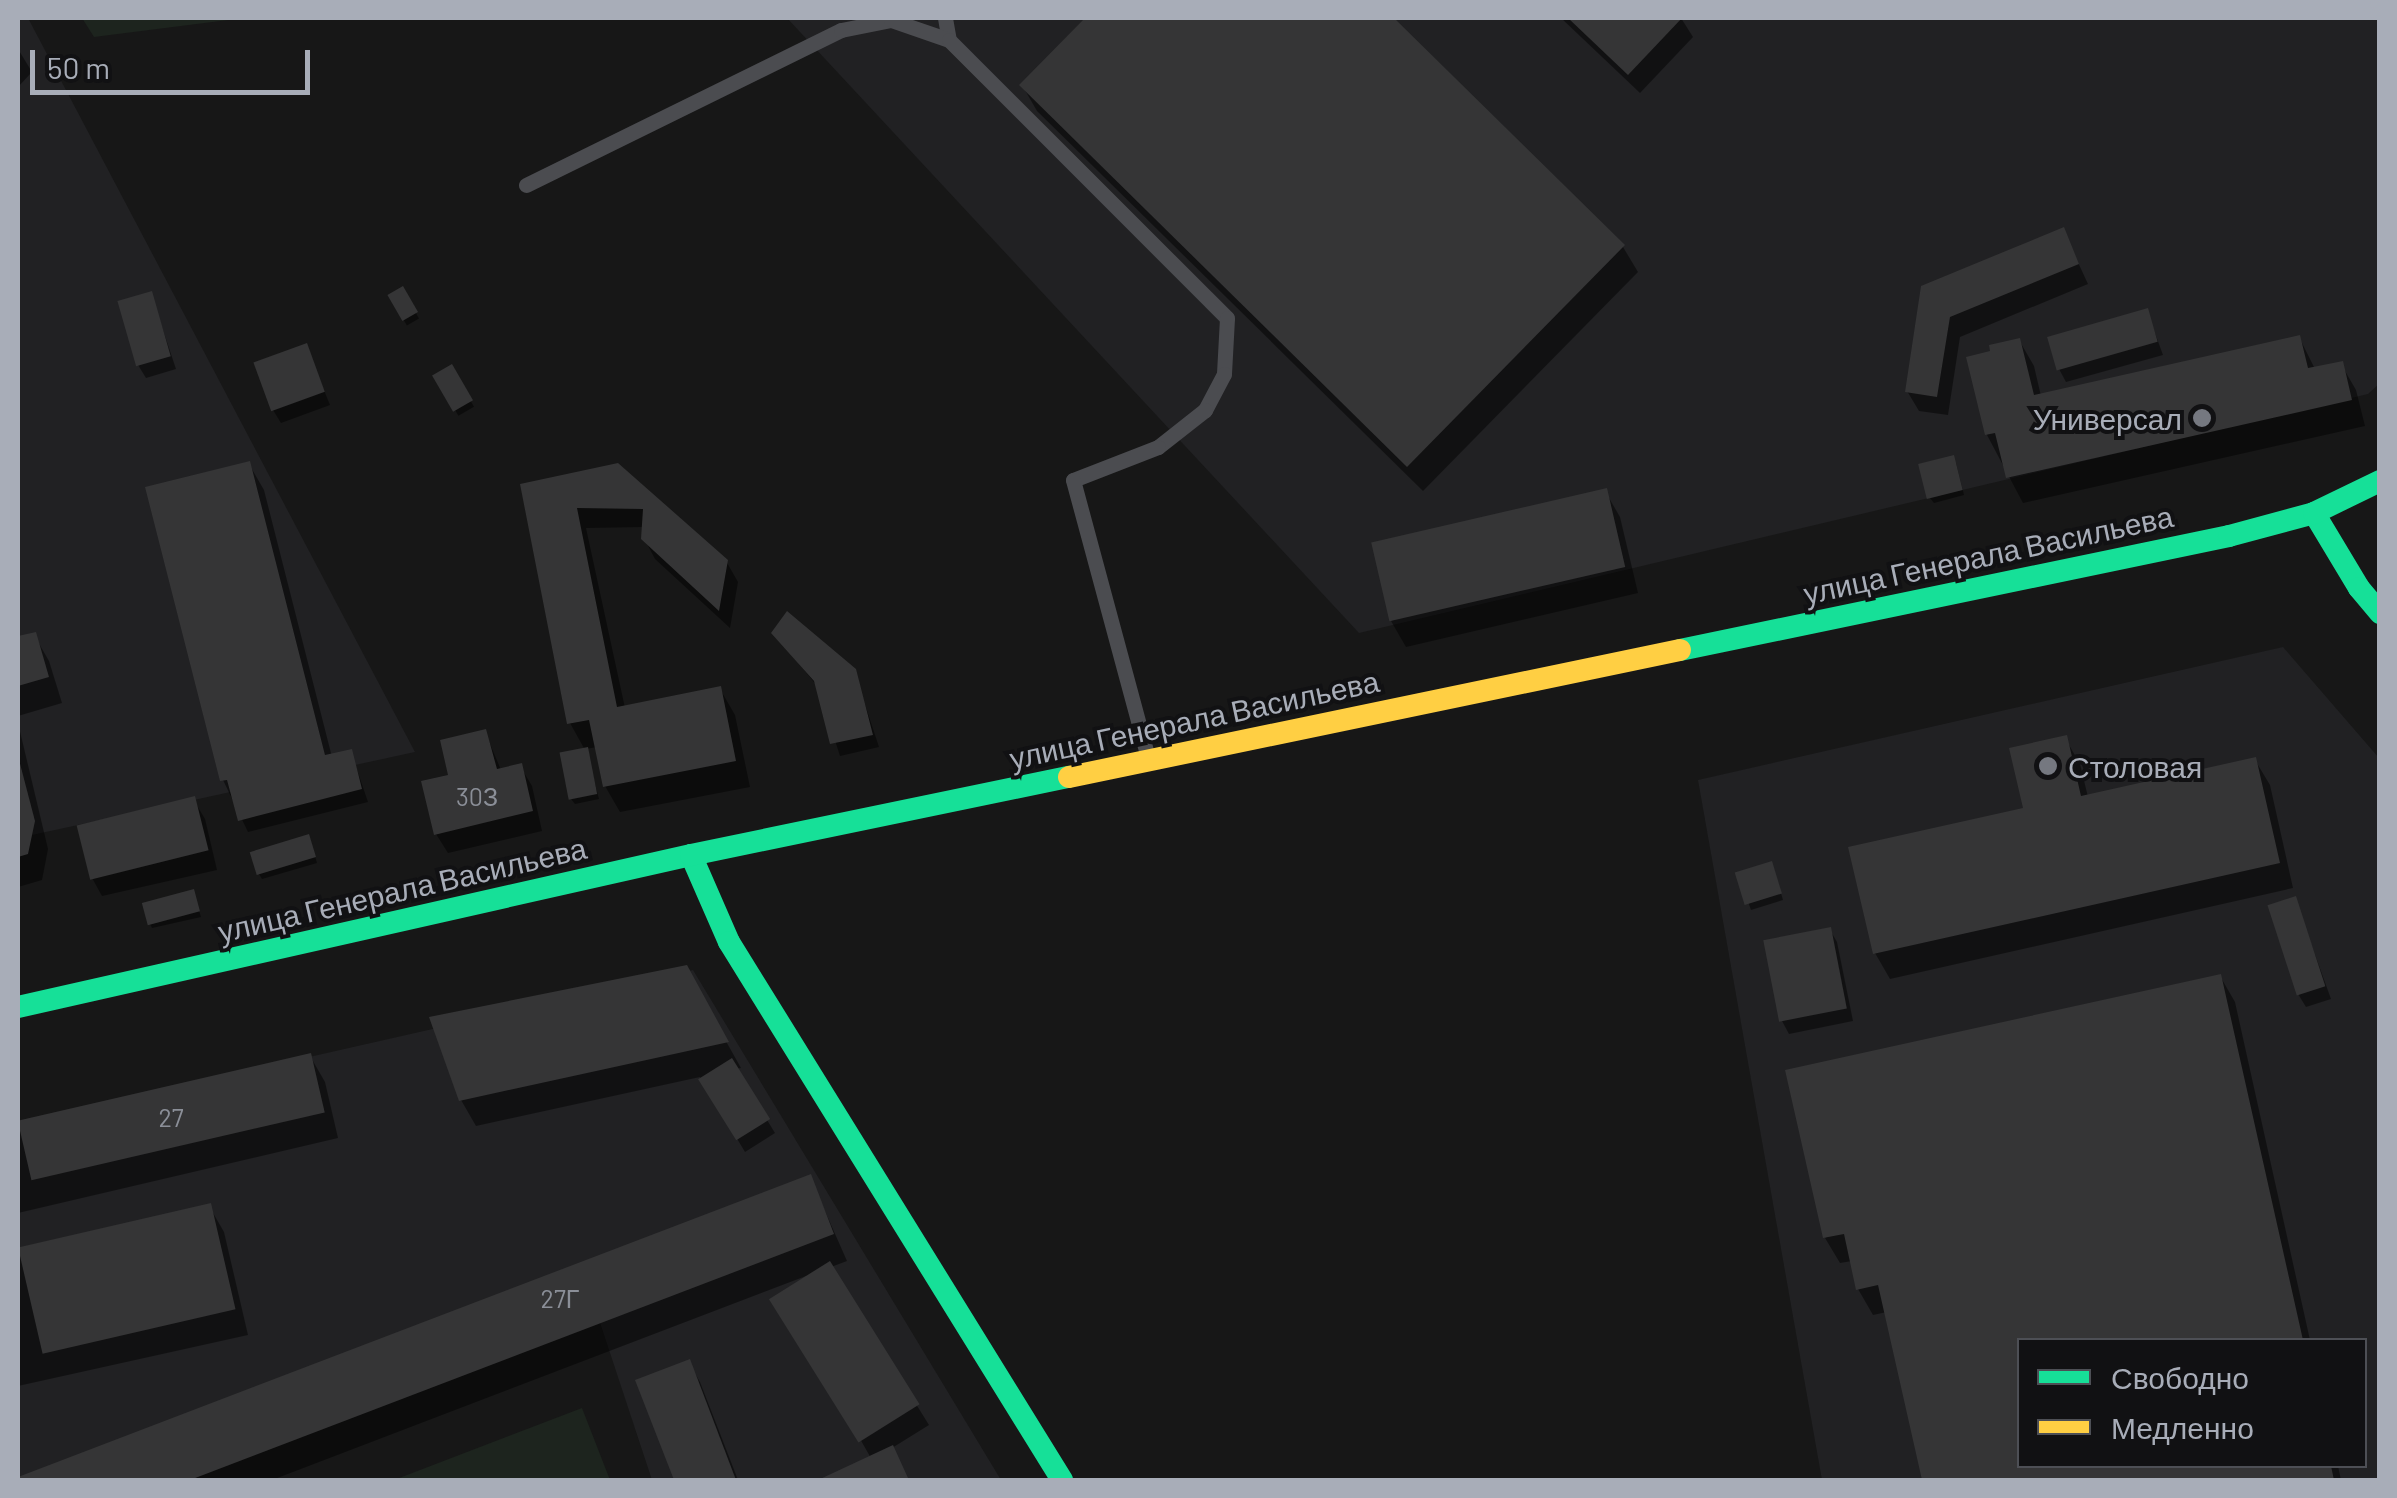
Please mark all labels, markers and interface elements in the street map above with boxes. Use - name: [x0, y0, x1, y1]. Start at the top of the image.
- scale bar: [35, 30, 315, 92]
- text: 50 m: [47, 49, 110, 85]
- place label: Универсал: [2033, 400, 2182, 436]
- marker: Универсал: [2191, 407, 2213, 429]
- street label: улица Генерала Васильева: [1800, 497, 2176, 611]
- street label: улица Генерала Васильева: [1006, 662, 1382, 776]
- place label: Столовая: [2068, 748, 2202, 784]
- marker: Столовая: [2037, 755, 2059, 777]
- house number: 30З: [456, 781, 498, 811]
- street label: улица Генерала Васильева: [214, 829, 590, 949]
- house number: 27: [158, 1102, 184, 1132]
- house number: 27Г: [541, 1283, 579, 1313]
- legend: [2017, 1338, 2367, 1468]
- text: Свободно: [2111, 1359, 2249, 1395]
- text: Медленно: [2111, 1409, 2254, 1445]

